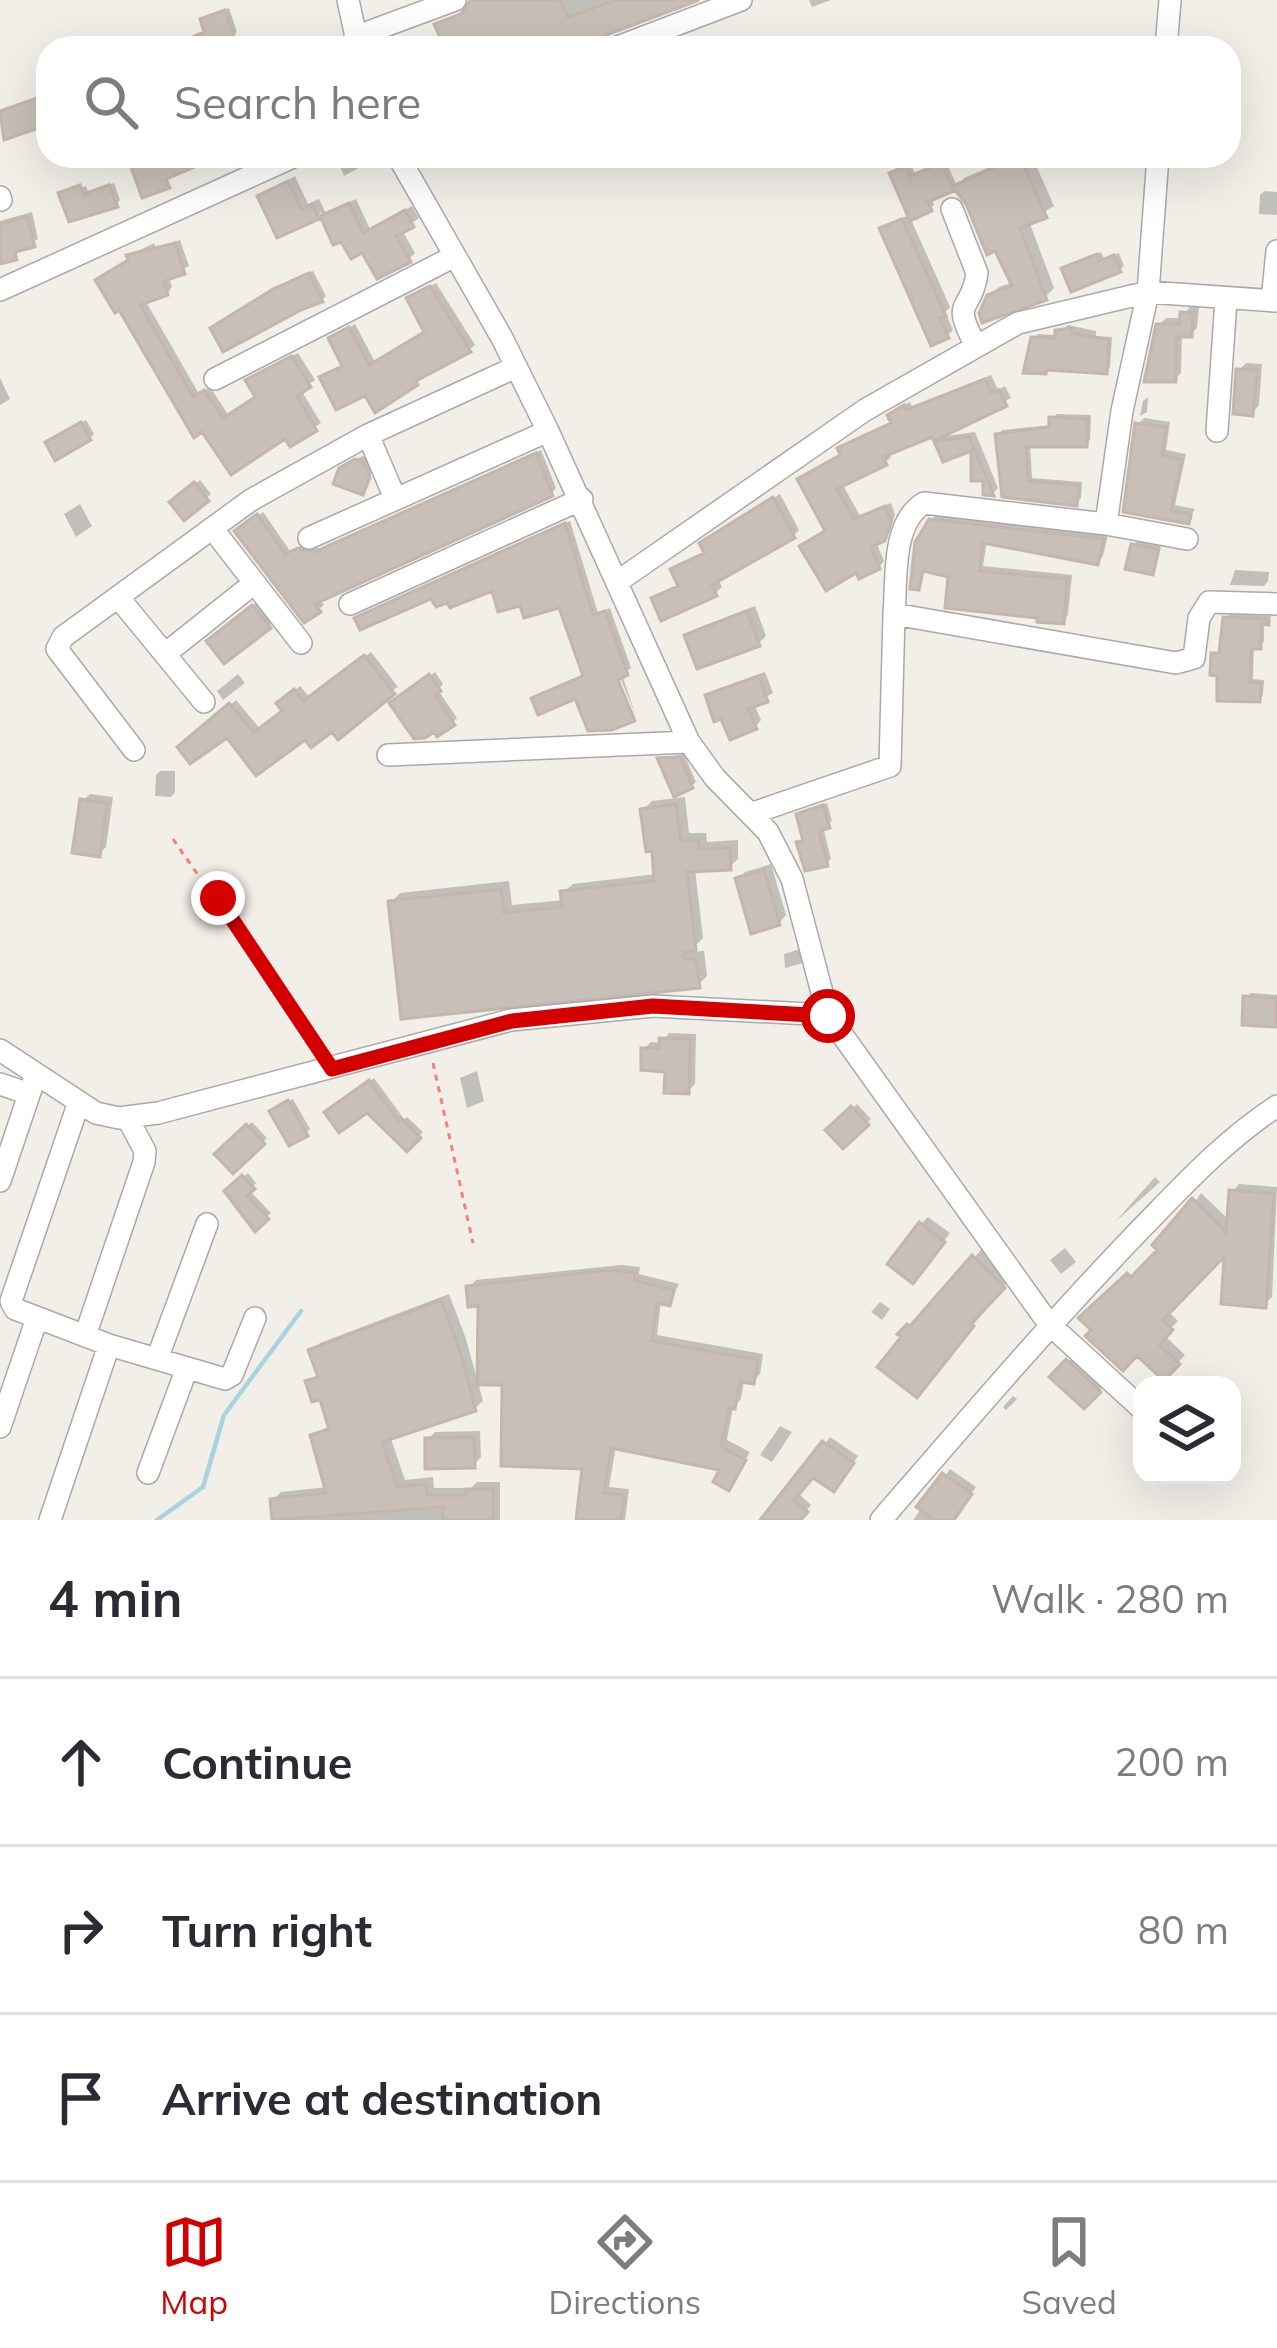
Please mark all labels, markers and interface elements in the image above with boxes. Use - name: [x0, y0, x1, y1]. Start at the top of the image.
- search box: [36, 36, 1241, 168]
- icon: search: [78, 69, 144, 135]
- text: Search here: [174, 74, 421, 130]
- route end: [191, 871, 245, 925]
- route start: [801, 989, 855, 1043]
- map controls: [1133, 1376, 1241, 1484]
- button: layers: [1133, 1376, 1241, 1484]
- text: 4 min: [48, 1566, 183, 1630]
- text: Walk · 280 m: [991, 1574, 1229, 1623]
- icon: ahead: [48, 1729, 114, 1795]
- text: Continue: [162, 1734, 352, 1790]
- text: 200 m: [1114, 1737, 1229, 1786]
- icon: right: [48, 1897, 114, 1963]
- text: Turn right: [162, 1902, 372, 1958]
- text: 80 m: [1138, 1905, 1229, 1954]
- icon: arrive: [48, 2065, 114, 2131]
- text: Arrive at destination: [162, 2070, 602, 2126]
- tab: Map: [160, 2209, 228, 2322]
- tab: Directions: [549, 2209, 701, 2322]
- tab: Saved: [1022, 2209, 1117, 2322]

